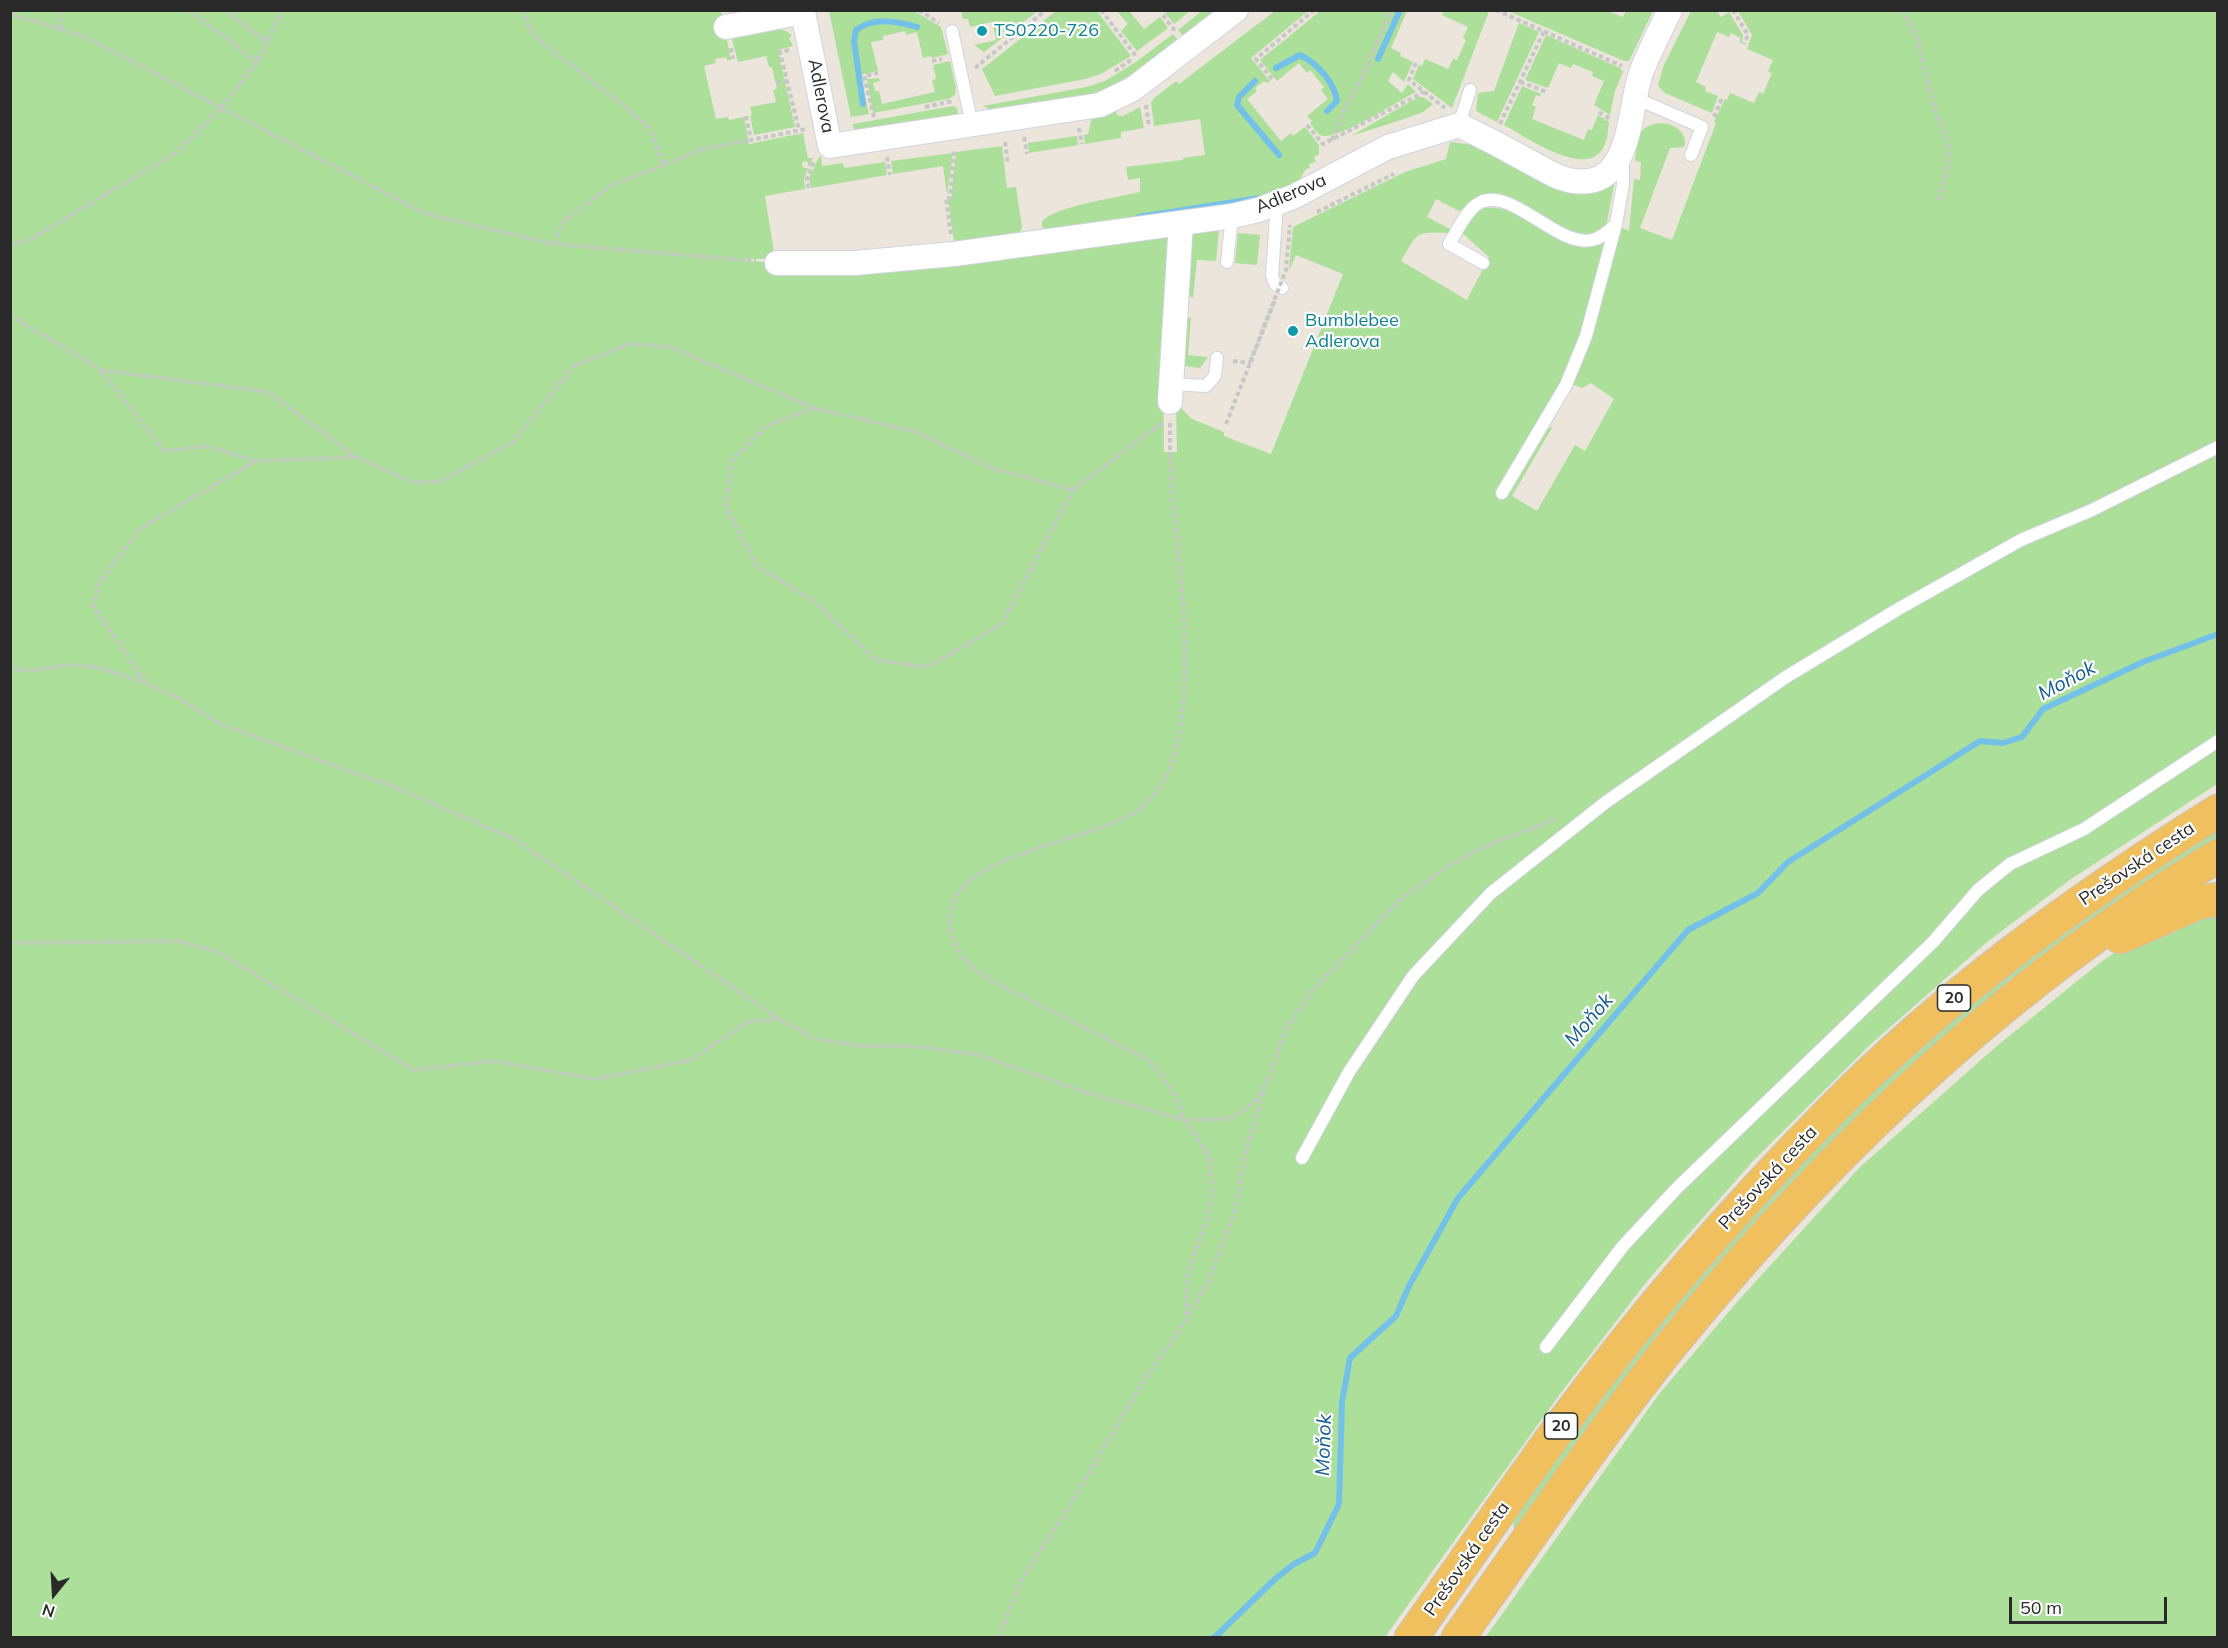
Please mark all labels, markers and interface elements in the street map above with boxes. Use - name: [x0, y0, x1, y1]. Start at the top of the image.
- place label: TS0220-726: [994, 20, 1099, 42]
- marker: TS0220-726: [975, 24, 989, 38]
- street label: Adlerova: [803, 57, 839, 135]
- street label: Adlerova: [1252, 169, 1330, 219]
- place label: Bumblebee Adlerova: [1305, 310, 1399, 352]
- marker: Bumblebee Adlerova: [1286, 324, 1300, 338]
- water label: Moňok: [2034, 656, 2100, 706]
- street label: Prešovská cesta: [2075, 817, 2199, 911]
- road number: 20: [1938, 985, 1970, 1011]
- water label: Moňok: [1560, 989, 1618, 1051]
- street label: Prešovská cesta: [1714, 1122, 1822, 1234]
- road number: 20: [1544, 1413, 1578, 1439]
- water label: Moňok: [1311, 1414, 1337, 1476]
- street label: Prešovská cesta: [1420, 1498, 1514, 1620]
- north arrow: [24, 1564, 84, 1624]
- scale bar: [2012, 1585, 2170, 1623]
- text: 50 m: [2020, 1596, 2062, 1619]
- text: N: [40, 1600, 57, 1622]

